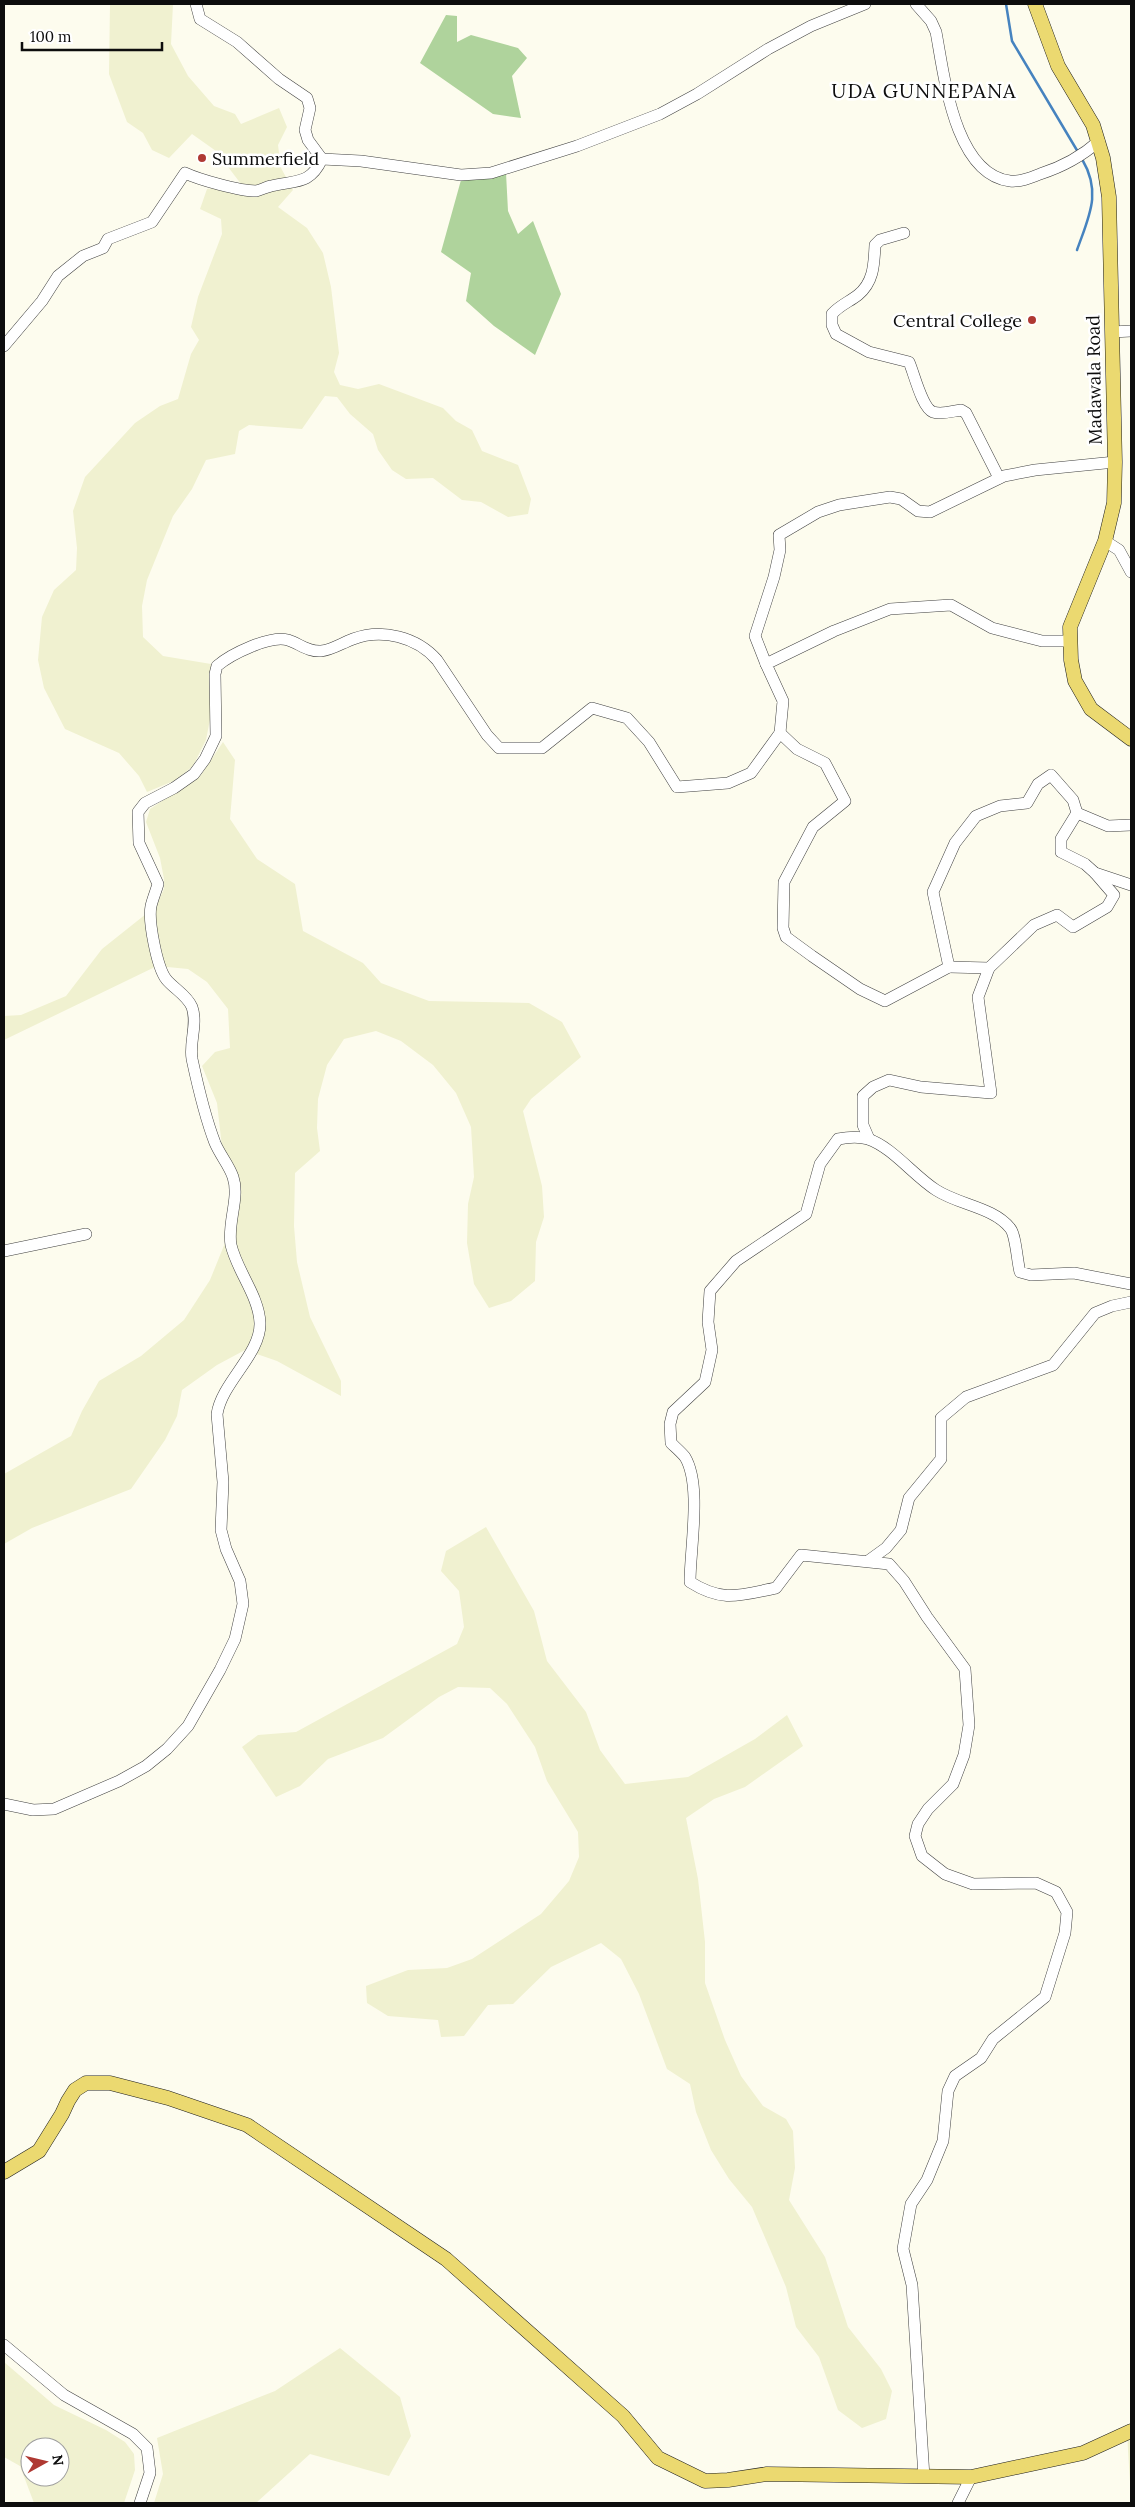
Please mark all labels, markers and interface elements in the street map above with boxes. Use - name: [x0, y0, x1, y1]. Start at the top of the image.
- scale bar: [22, 20, 162, 52]
- text: 100 m: [30, 27, 71, 46]
- district label: UDA GUNNEPANA: [831, 78, 1017, 103]
- place label: Summerfield: [212, 147, 319, 170]
- marker: Summerfield: [196, 152, 208, 164]
- place label: Central College: [893, 309, 1022, 332]
- marker: Central College: [1026, 314, 1038, 326]
- street label: Madawala Road: [1081, 315, 1107, 445]
- north arrow: [20, 2437, 70, 2487]
- text: N: [48, 2454, 68, 2467]

